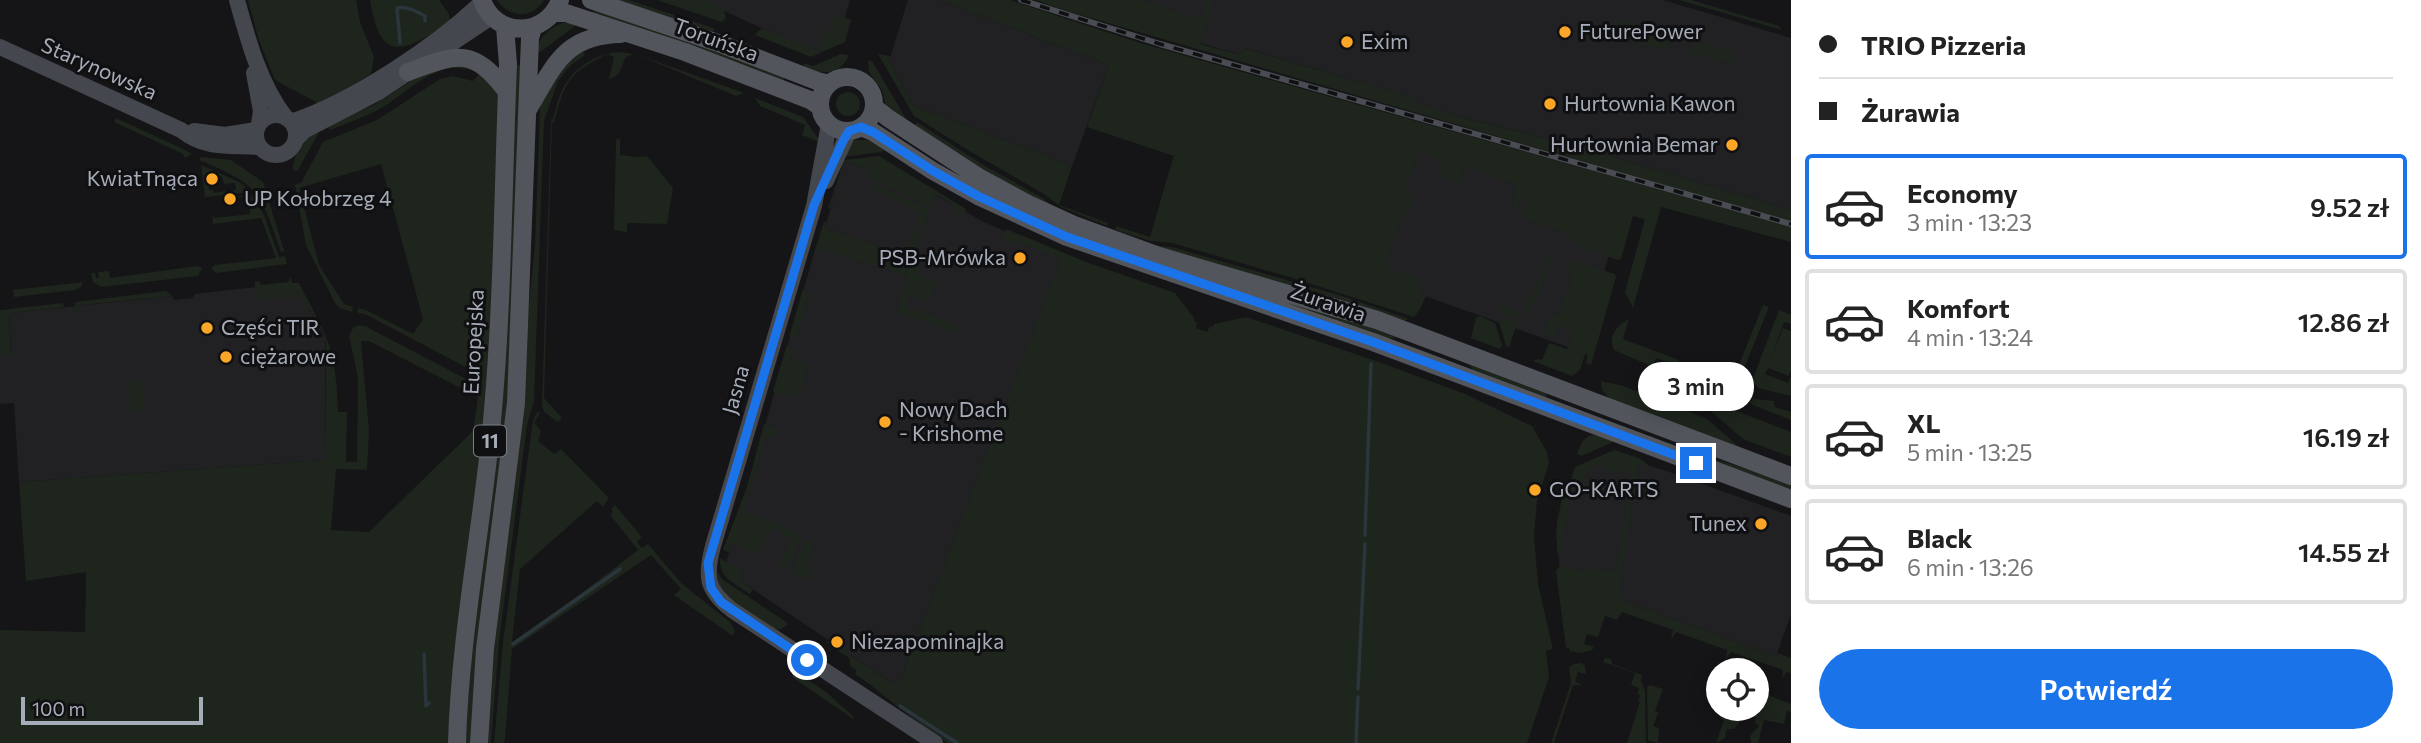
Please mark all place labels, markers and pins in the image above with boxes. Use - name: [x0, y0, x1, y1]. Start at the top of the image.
- place label: FuturePower: [1579, 18, 1703, 43]
- marker: FuturePower: [1557, 24, 1573, 40]
- place label: Exim: [1361, 28, 1408, 53]
- marker: Exim: [1339, 34, 1355, 50]
- place label: Hurtownia Kawon: [1564, 90, 1736, 115]
- marker: Hurtownia Kawon: [1542, 96, 1558, 112]
- place label: Hurtownia Bemar: [1550, 131, 1718, 156]
- marker: Hurtownia Bemar: [1724, 137, 1740, 153]
- place label: KwiatTnąca: [87, 165, 198, 190]
- marker: KwiatTnąca: [204, 171, 220, 187]
- place label: UP Kołobrzeg 4: [244, 185, 392, 210]
- marker: UP Kołobrzeg 4: [222, 191, 238, 207]
- place label: PSB-Mrówka: [879, 244, 1006, 269]
- marker: PSB-Mrówka: [1012, 250, 1028, 266]
- place label: Części TIR: [221, 314, 320, 339]
- marker: Części TIR: [199, 320, 215, 336]
- place label: ciężarowe: [240, 343, 336, 368]
- marker: ciężarowe: [218, 349, 234, 365]
- place label: Nowy Dach - Krishome: [899, 396, 1008, 445]
- marker: Nowy Dach - Krishome: [877, 414, 893, 430]
- place label: GO-KARTS: [1549, 476, 1658, 501]
- marker: GO-KARTS: [1527, 482, 1543, 498]
- place label: Tunex: [1689, 510, 1747, 535]
- marker: Tunex: [1753, 516, 1769, 532]
- place label: Niezapominajka: [851, 628, 1004, 653]
- marker: Niezapominajka: [829, 634, 845, 650]

